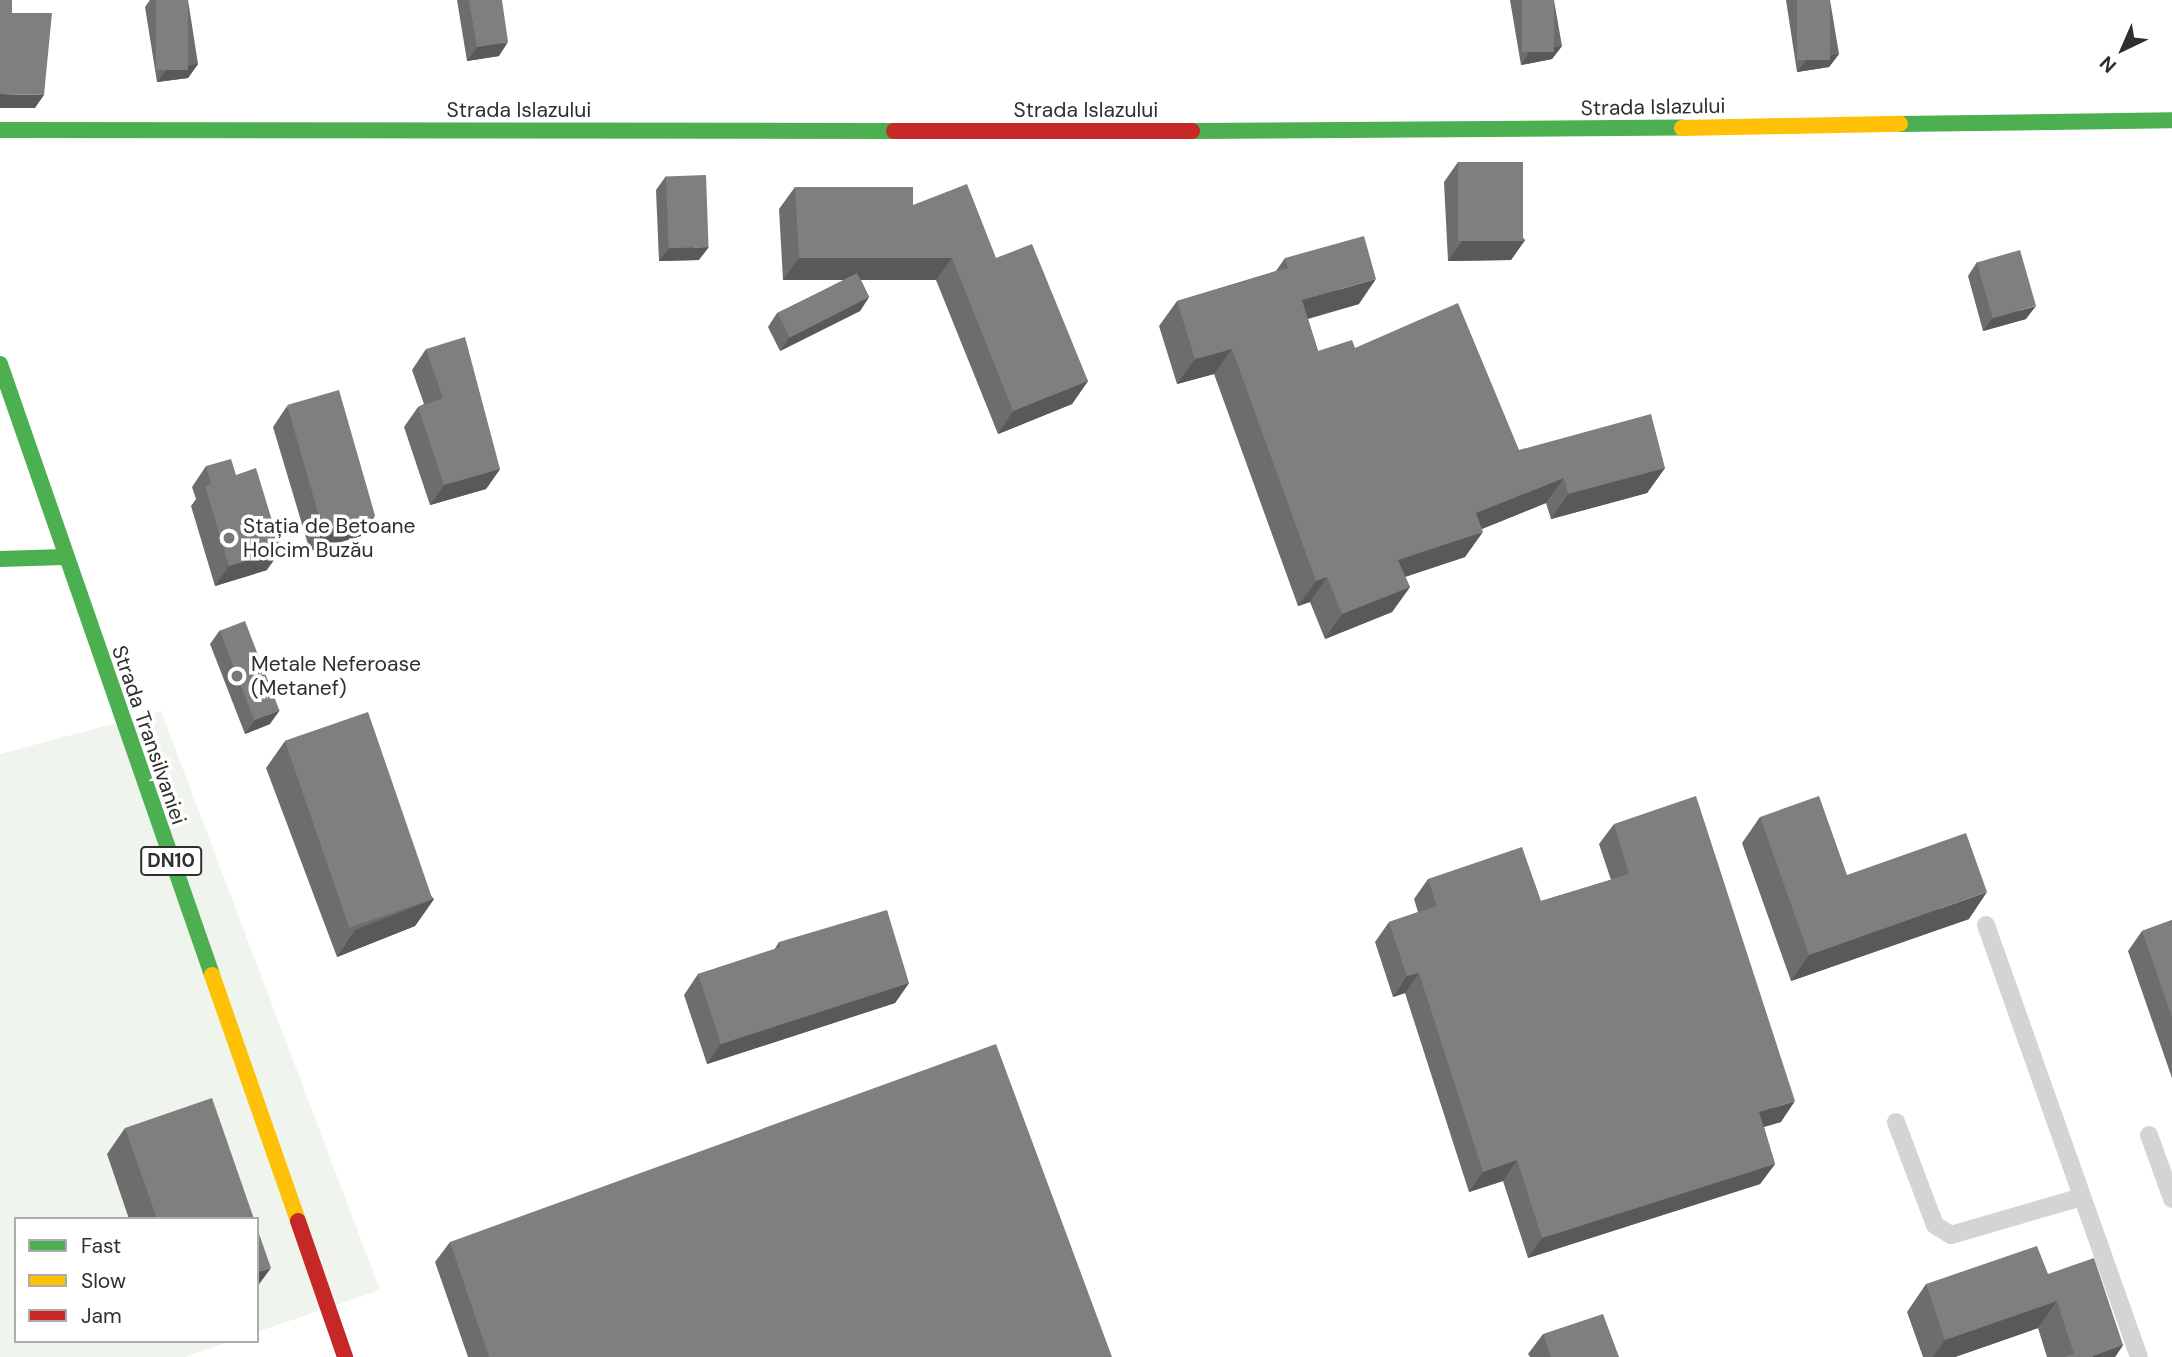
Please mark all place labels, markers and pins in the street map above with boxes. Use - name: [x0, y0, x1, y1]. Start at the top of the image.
- place label: Stația de Betoane Holcim Buzău: [243, 513, 416, 563]
- marker: Stația de Betoane Holcim Buzău: [221, 530, 237, 546]
- place label: Metale Neferoase (Metanef): [251, 651, 421, 701]
- marker: Metale Neferoase (Metanef): [229, 668, 245, 684]

